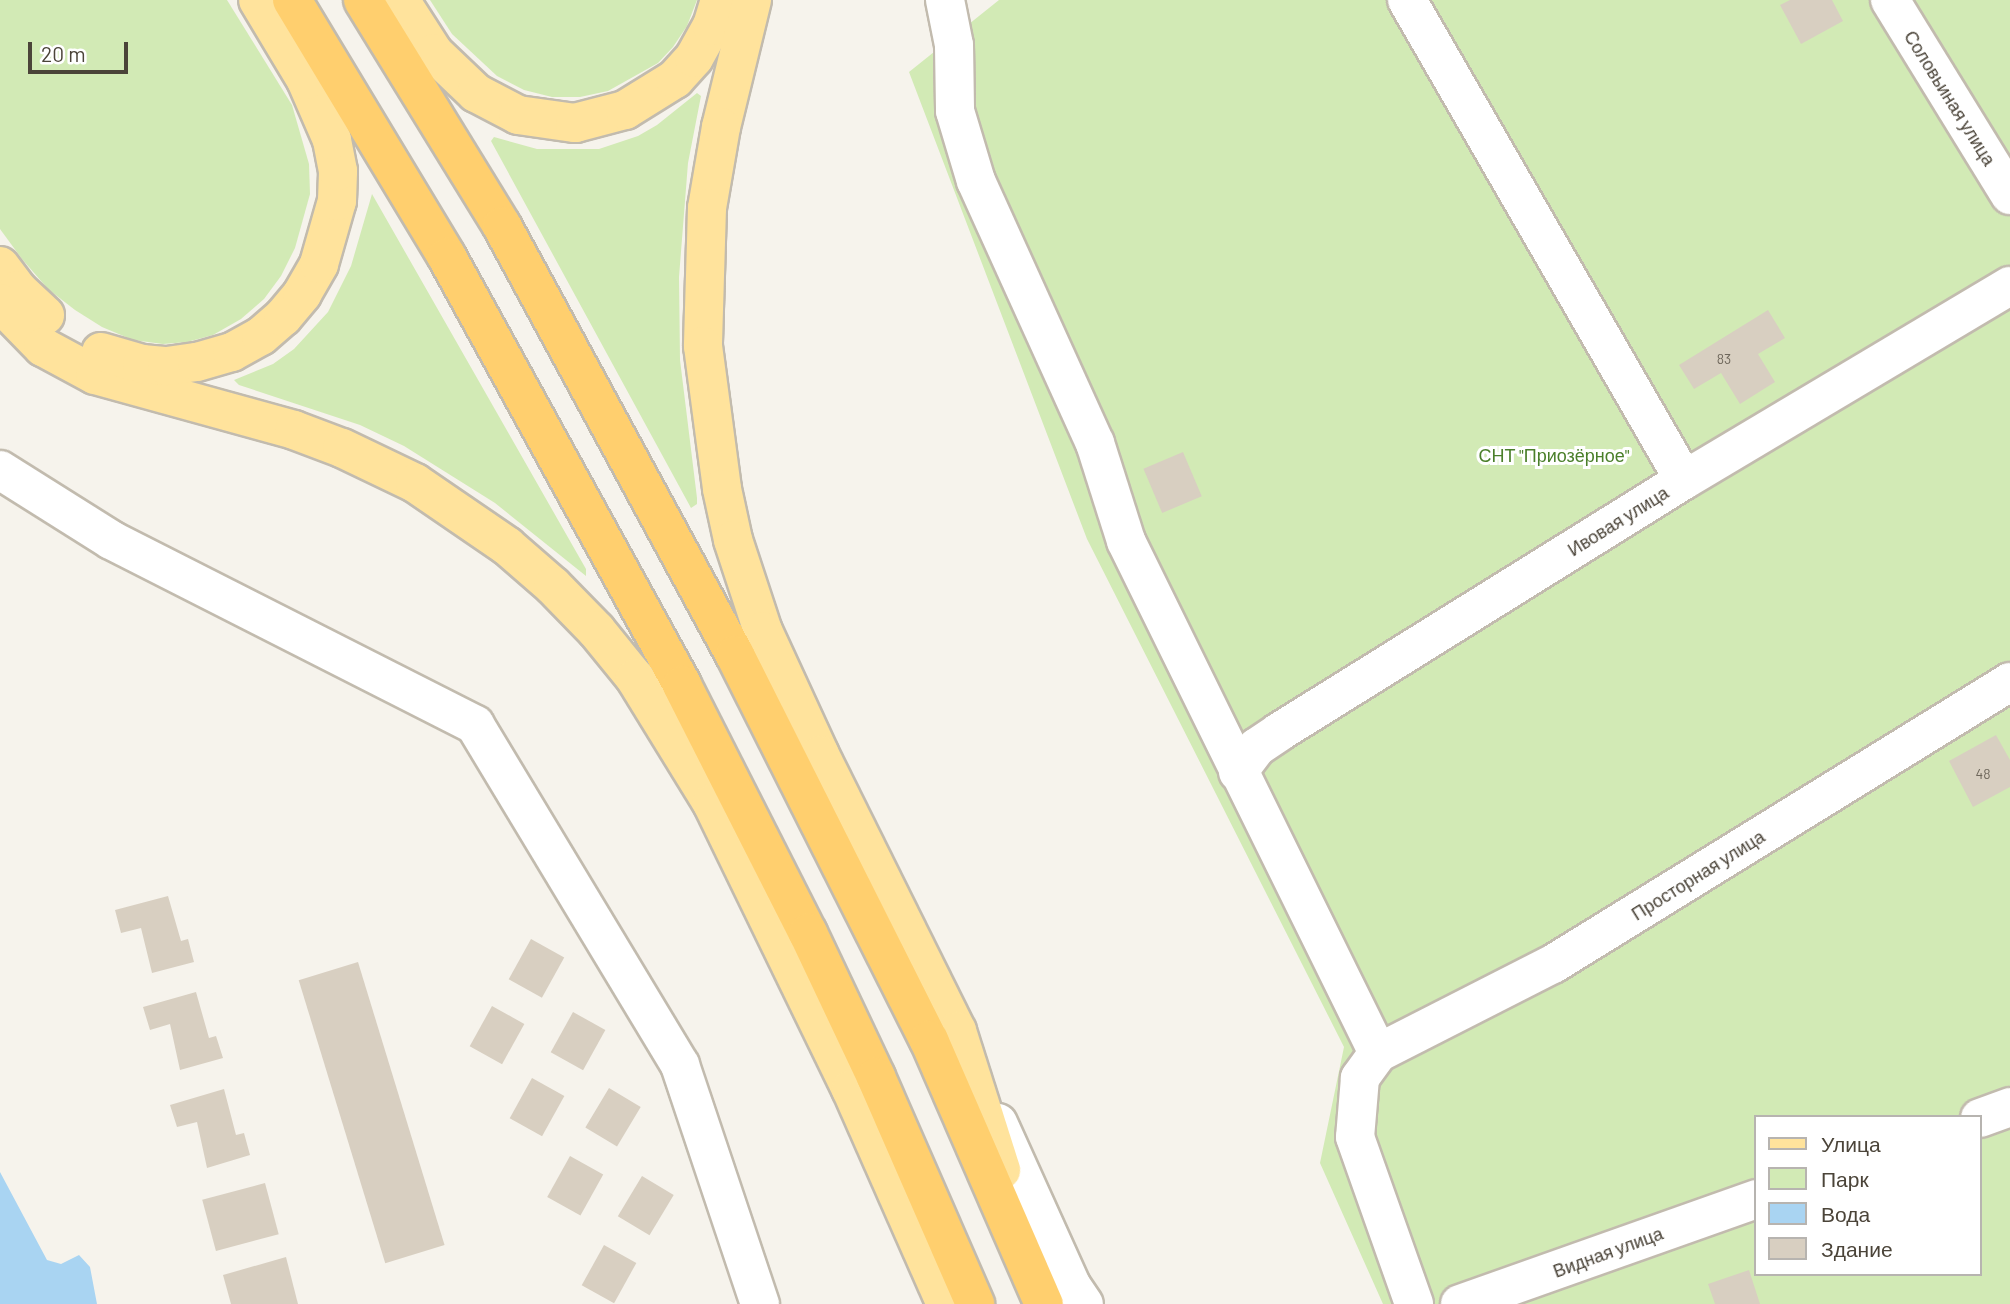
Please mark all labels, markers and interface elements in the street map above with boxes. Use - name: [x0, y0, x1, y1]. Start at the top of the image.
- street label: Соловьиная улица: [1900, 27, 2000, 169]
- scale bar: [32, 28, 131, 72]
- text: 20 m: [41, 41, 86, 66]
- house number: 83: [1717, 351, 1731, 367]
- park label: СНТ "Приозёрное": [1478, 444, 1630, 466]
- street label: Ивовая улица: [1564, 482, 1672, 560]
- house number: 48: [1975, 766, 1991, 782]
- street label: Просторная улица: [1627, 825, 1769, 925]
- legend: [1755, 1115, 1982, 1276]
- text: Улица: [1821, 1131, 1881, 1156]
- text: Парк: [1821, 1166, 1869, 1191]
- text: Вода: [1821, 1201, 1870, 1226]
- street label: Видная улица: [1550, 1222, 1666, 1282]
- text: Здание: [1821, 1236, 1893, 1261]

